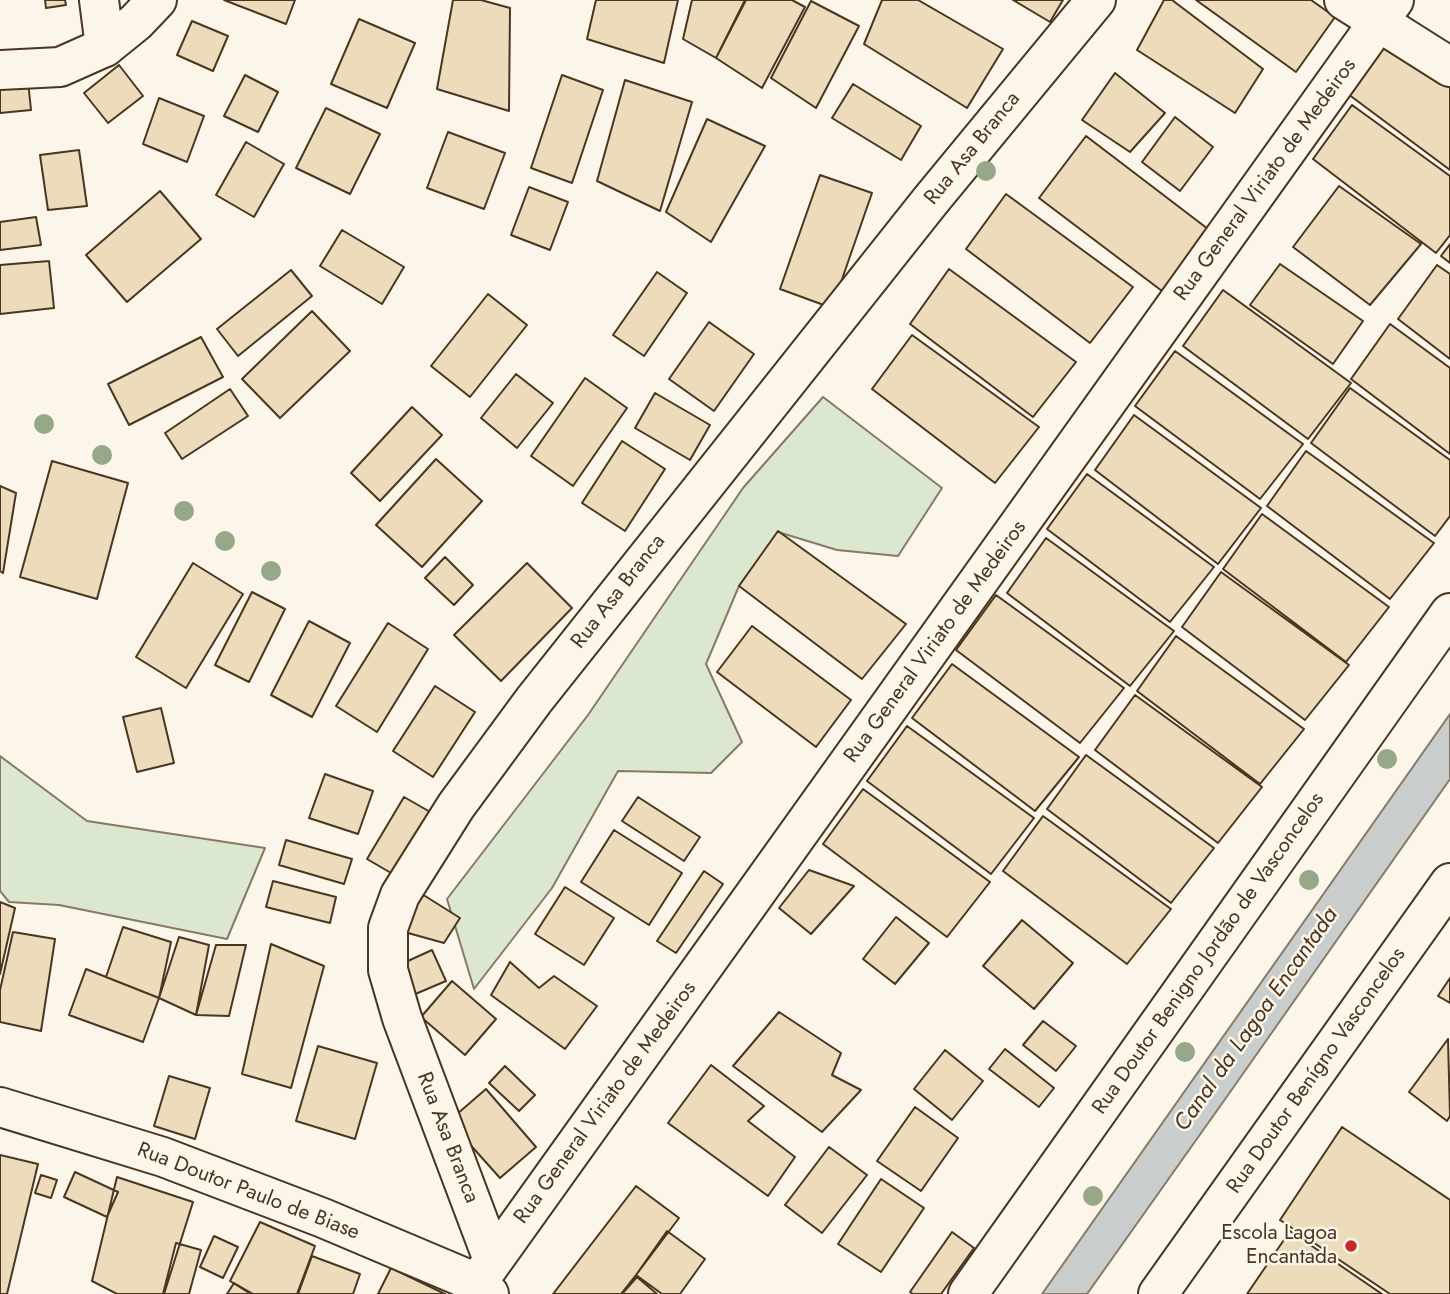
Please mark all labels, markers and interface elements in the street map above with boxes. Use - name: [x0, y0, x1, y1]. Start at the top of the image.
- street label: Rua General Viriato de Medeiros: [1170, 54, 1362, 306]
- street label: Rua Asa Branca: [920, 87, 1026, 211]
- street label: Rua General Viriato de Medeiros: [840, 516, 1032, 768]
- street label: Rua Asa Branca: [567, 530, 671, 654]
- street label: Rua Doutor Benigno Jordão de Vasconcelos: [1088, 788, 1330, 1120]
- water label: Canal da Lagoa Encantada: [1169, 903, 1345, 1137]
- street label: Rua Doutor Benígno Vasconcelos: [1222, 943, 1412, 1199]
- street label: Rua General Viriato de Medeiros: [510, 977, 702, 1229]
- street label: Rua Asa Branca: [410, 1069, 484, 1207]
- street label: Rua Doutor Paulo de Biase: [133, 1138, 363, 1246]
- place label: Escola Lagoa Encantada: [1221, 1221, 1337, 1271]
- marker: Escola Lagoa Encantada: [1343, 1238, 1359, 1254]

